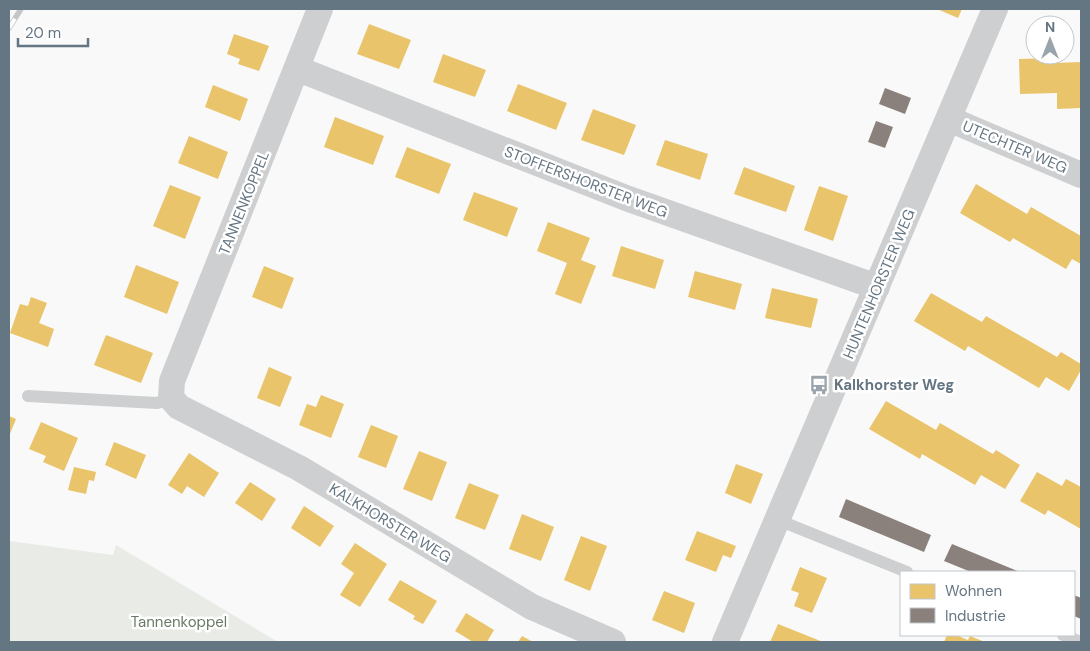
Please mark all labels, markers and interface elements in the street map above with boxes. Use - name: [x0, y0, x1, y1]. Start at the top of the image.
- scale bar: [18, 15, 88, 47]
- north arrow: [1025, 15, 1075, 65]
- text: N: [1045, 18, 1055, 36]
- text: 20 m: [25, 23, 61, 43]
- street label: UTECHTER WEG: [960, 116, 1070, 178]
- street label: STOFFERSHORSTER WEG: [501, 142, 671, 222]
- street label: TANNENKOPPEL: [214, 148, 274, 258]
- street label: HUNTENHORSTER WEG: [838, 206, 920, 362]
- bus stop icon: Kalkhorster Weg: [808, 374, 830, 396]
- place label: Kalkhorster Weg: [834, 375, 954, 395]
- street label: KALKHORSTER WEG: [325, 479, 455, 567]
- legend: [900, 571, 1075, 636]
- text: Wohnen: [945, 581, 1002, 601]
- text: Industrie: [945, 606, 1006, 626]
- park label: Tannenkoppel: [131, 612, 227, 632]

